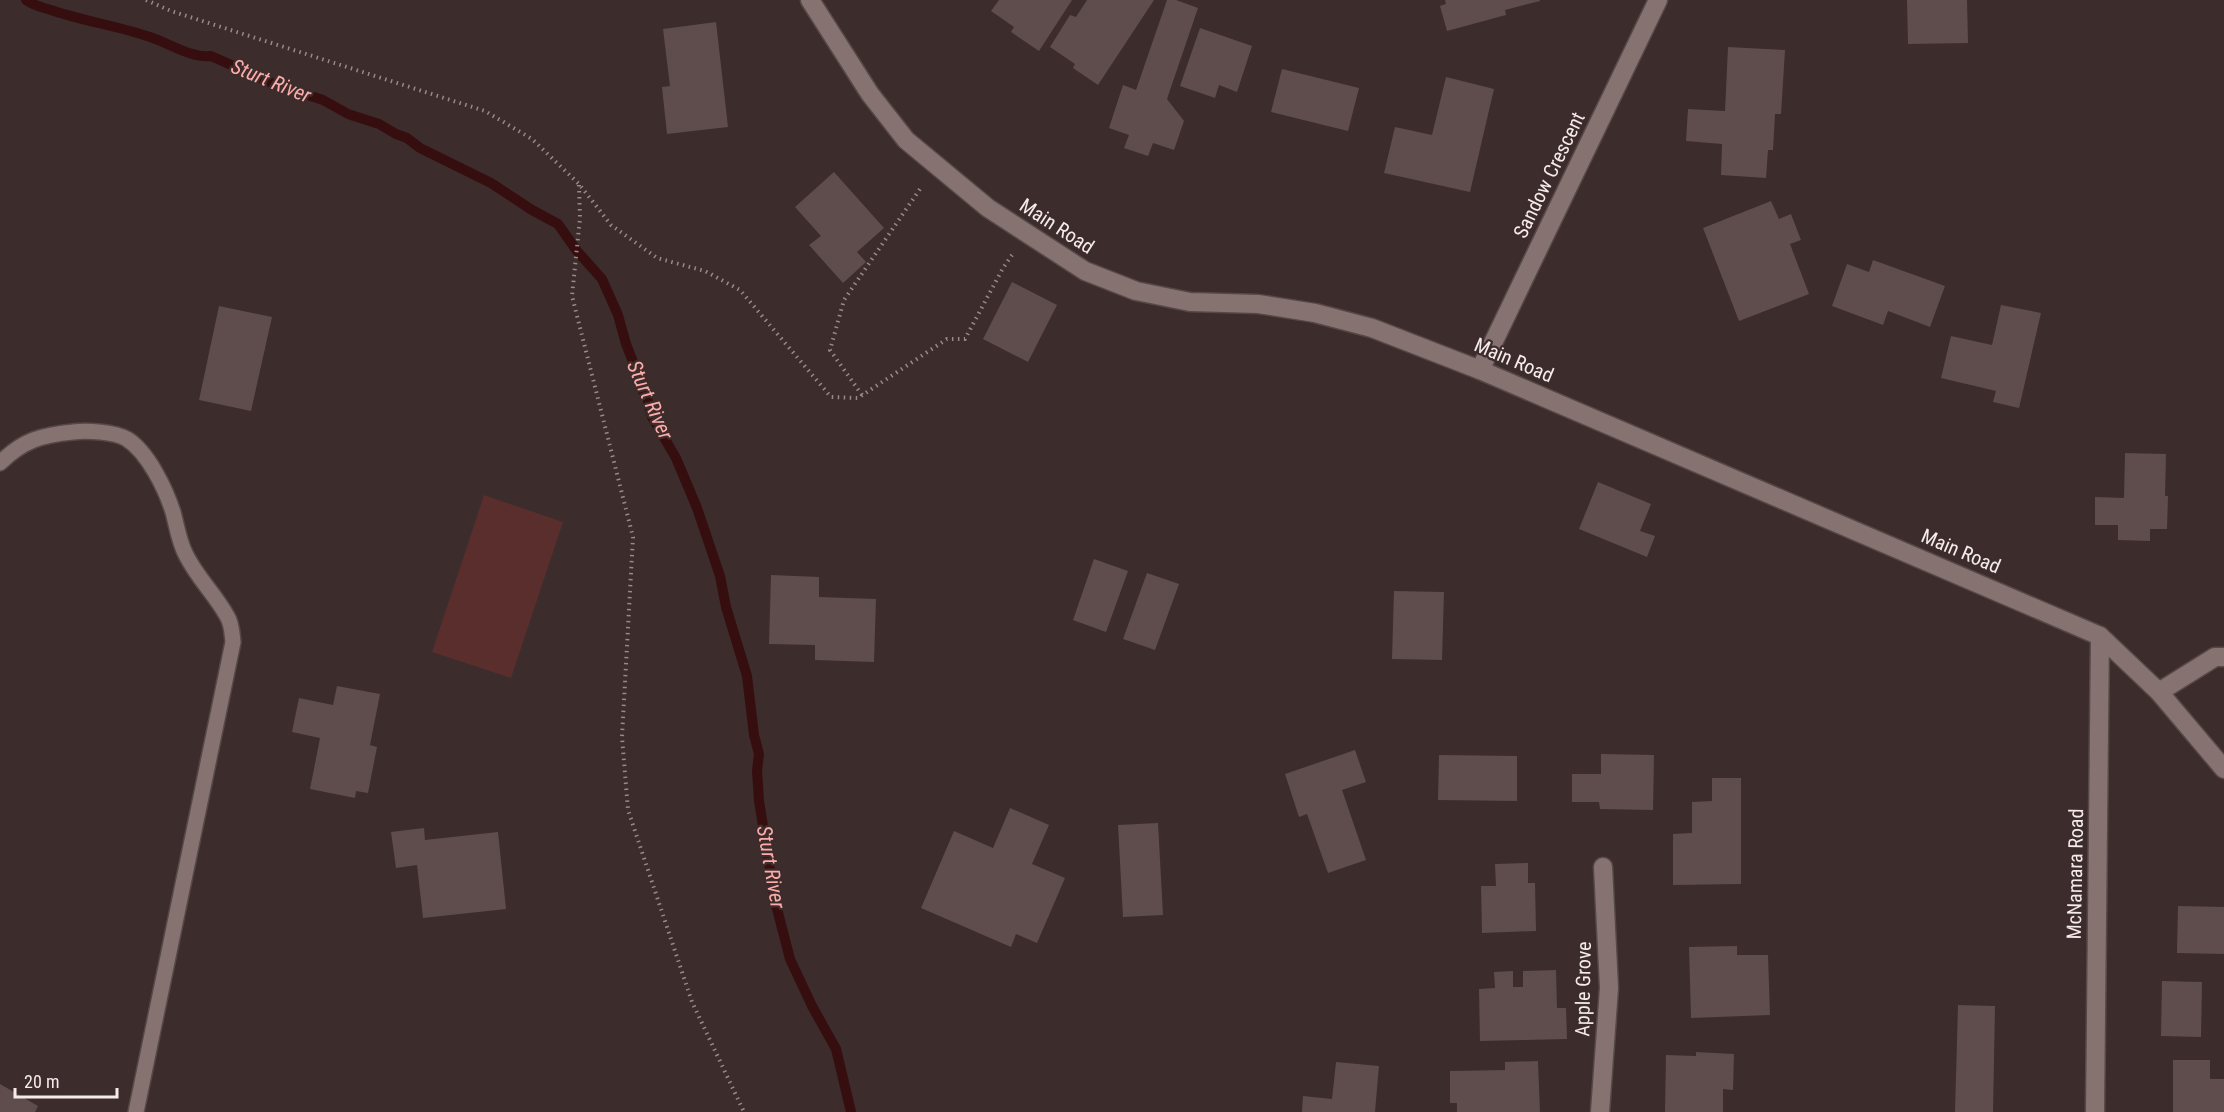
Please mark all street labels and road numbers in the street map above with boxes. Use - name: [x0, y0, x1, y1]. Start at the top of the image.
- street label: Sandow Crescent: [1508, 108, 1590, 242]
- street label: Main Road: [1015, 193, 1099, 259]
- street label: Main Road: [1471, 333, 1557, 387]
- street label: Main Road: [1918, 524, 2004, 578]
- street label: McNamara Road: [2062, 808, 2088, 940]
- street label: Apple Grove: [1570, 941, 1596, 1037]

